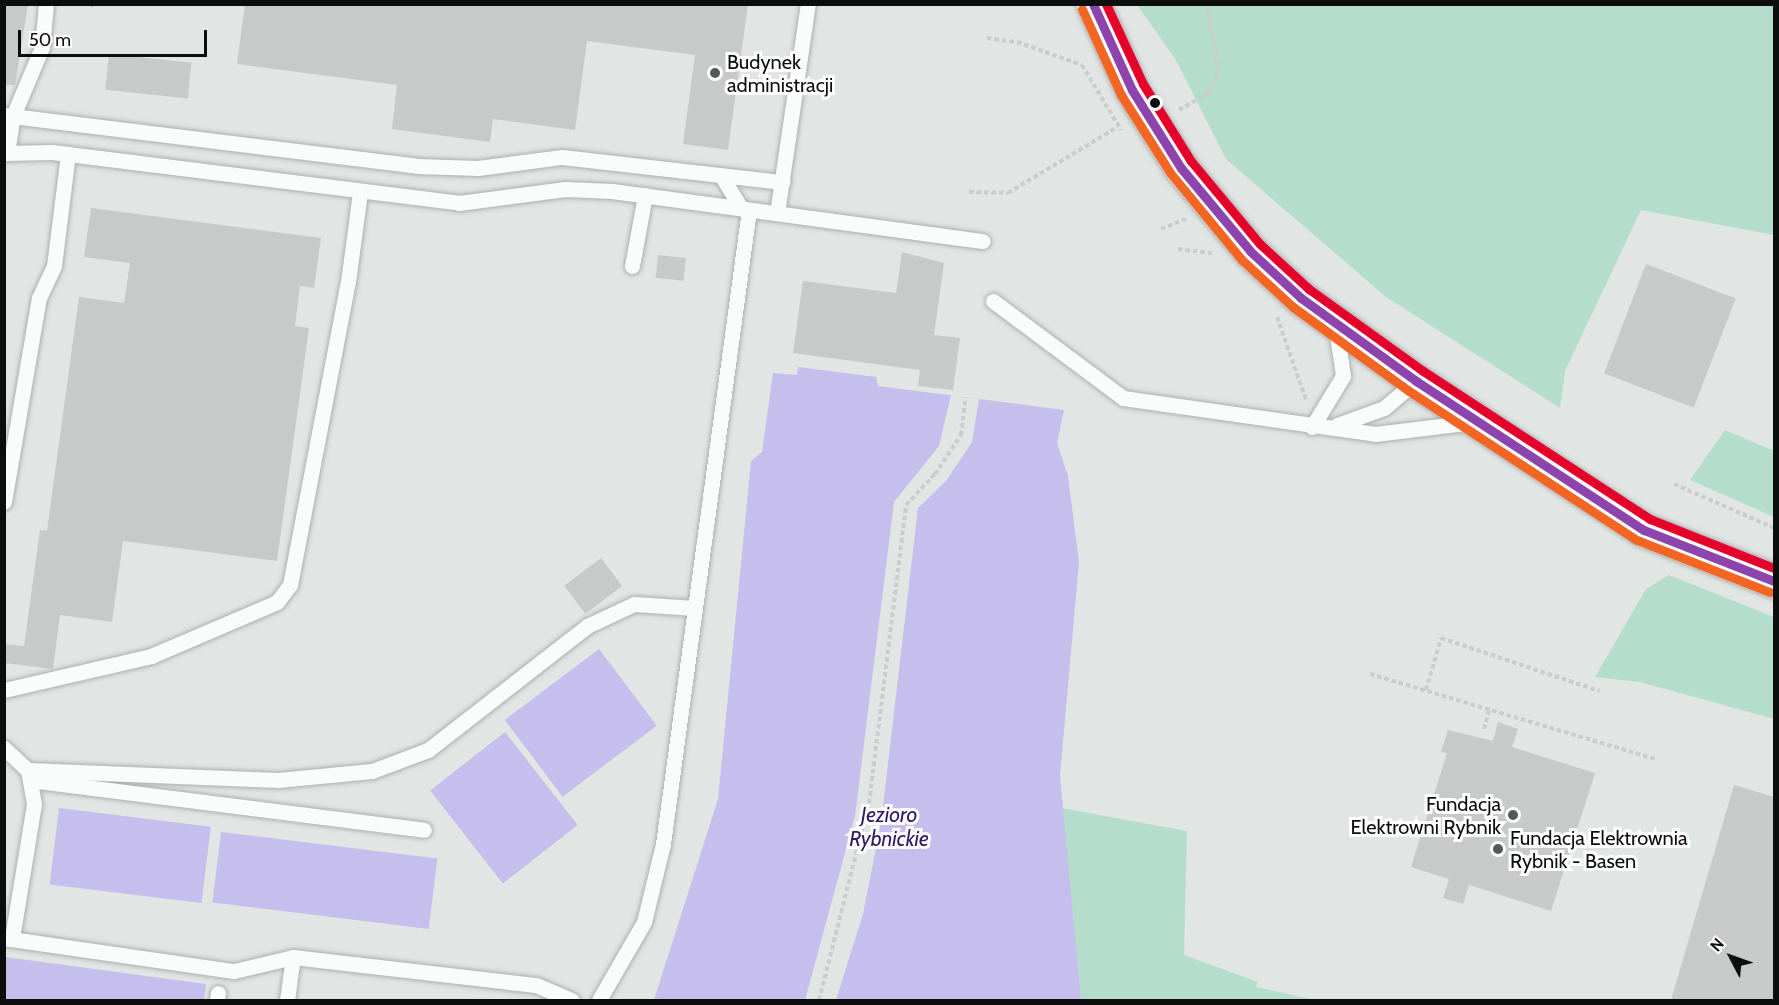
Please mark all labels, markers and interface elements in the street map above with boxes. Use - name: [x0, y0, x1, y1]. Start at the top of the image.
- scale bar: [21, 18, 210, 56]
- text: 50 m: [29, 29, 71, 51]
- place label: Budynek administracji: [727, 50, 833, 97]
- marker: Budynek administracji: [708, 66, 722, 80]
- unlabelled marker: [1149, 97, 1161, 109]
- place label: Fundacja Elektrowni Rybnik: [1351, 792, 1501, 839]
- water label: Jezioro Rybnickie: [849, 802, 929, 852]
- marker: Fundacja Elektrowni Rybnik: [1506, 808, 1520, 822]
- place label: Fundacja Elektrownia Rybnik - Basen: [1510, 826, 1688, 873]
- marker: Fundacja Elektrownia Rybnik - Basen: [1491, 842, 1505, 856]
- north arrow: [1701, 927, 1761, 987]
- text: N: [1706, 934, 1728, 955]

